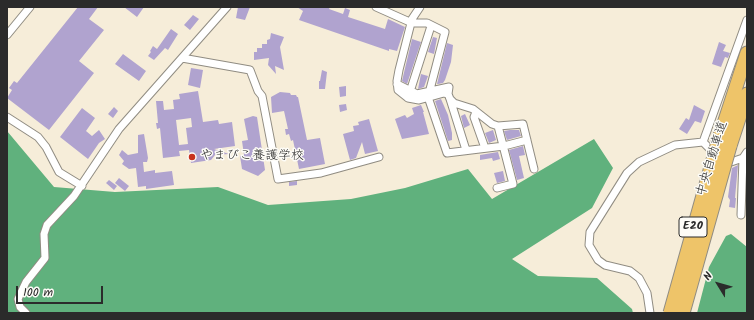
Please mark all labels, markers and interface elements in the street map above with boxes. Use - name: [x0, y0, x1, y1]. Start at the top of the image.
- street label: 中央自動車道: [694, 119, 732, 199]
- place label: やまびこ養護学校: [200, 149, 304, 165]
- marker: やまびこ養護学校: [187, 152, 197, 162]
- road number: E20: [679, 217, 707, 237]
- north arrow: [698, 264, 738, 304]
- text: N: [699, 269, 718, 285]
- scale bar: [18, 278, 105, 304]
- text: 100 m: [23, 283, 53, 302]

